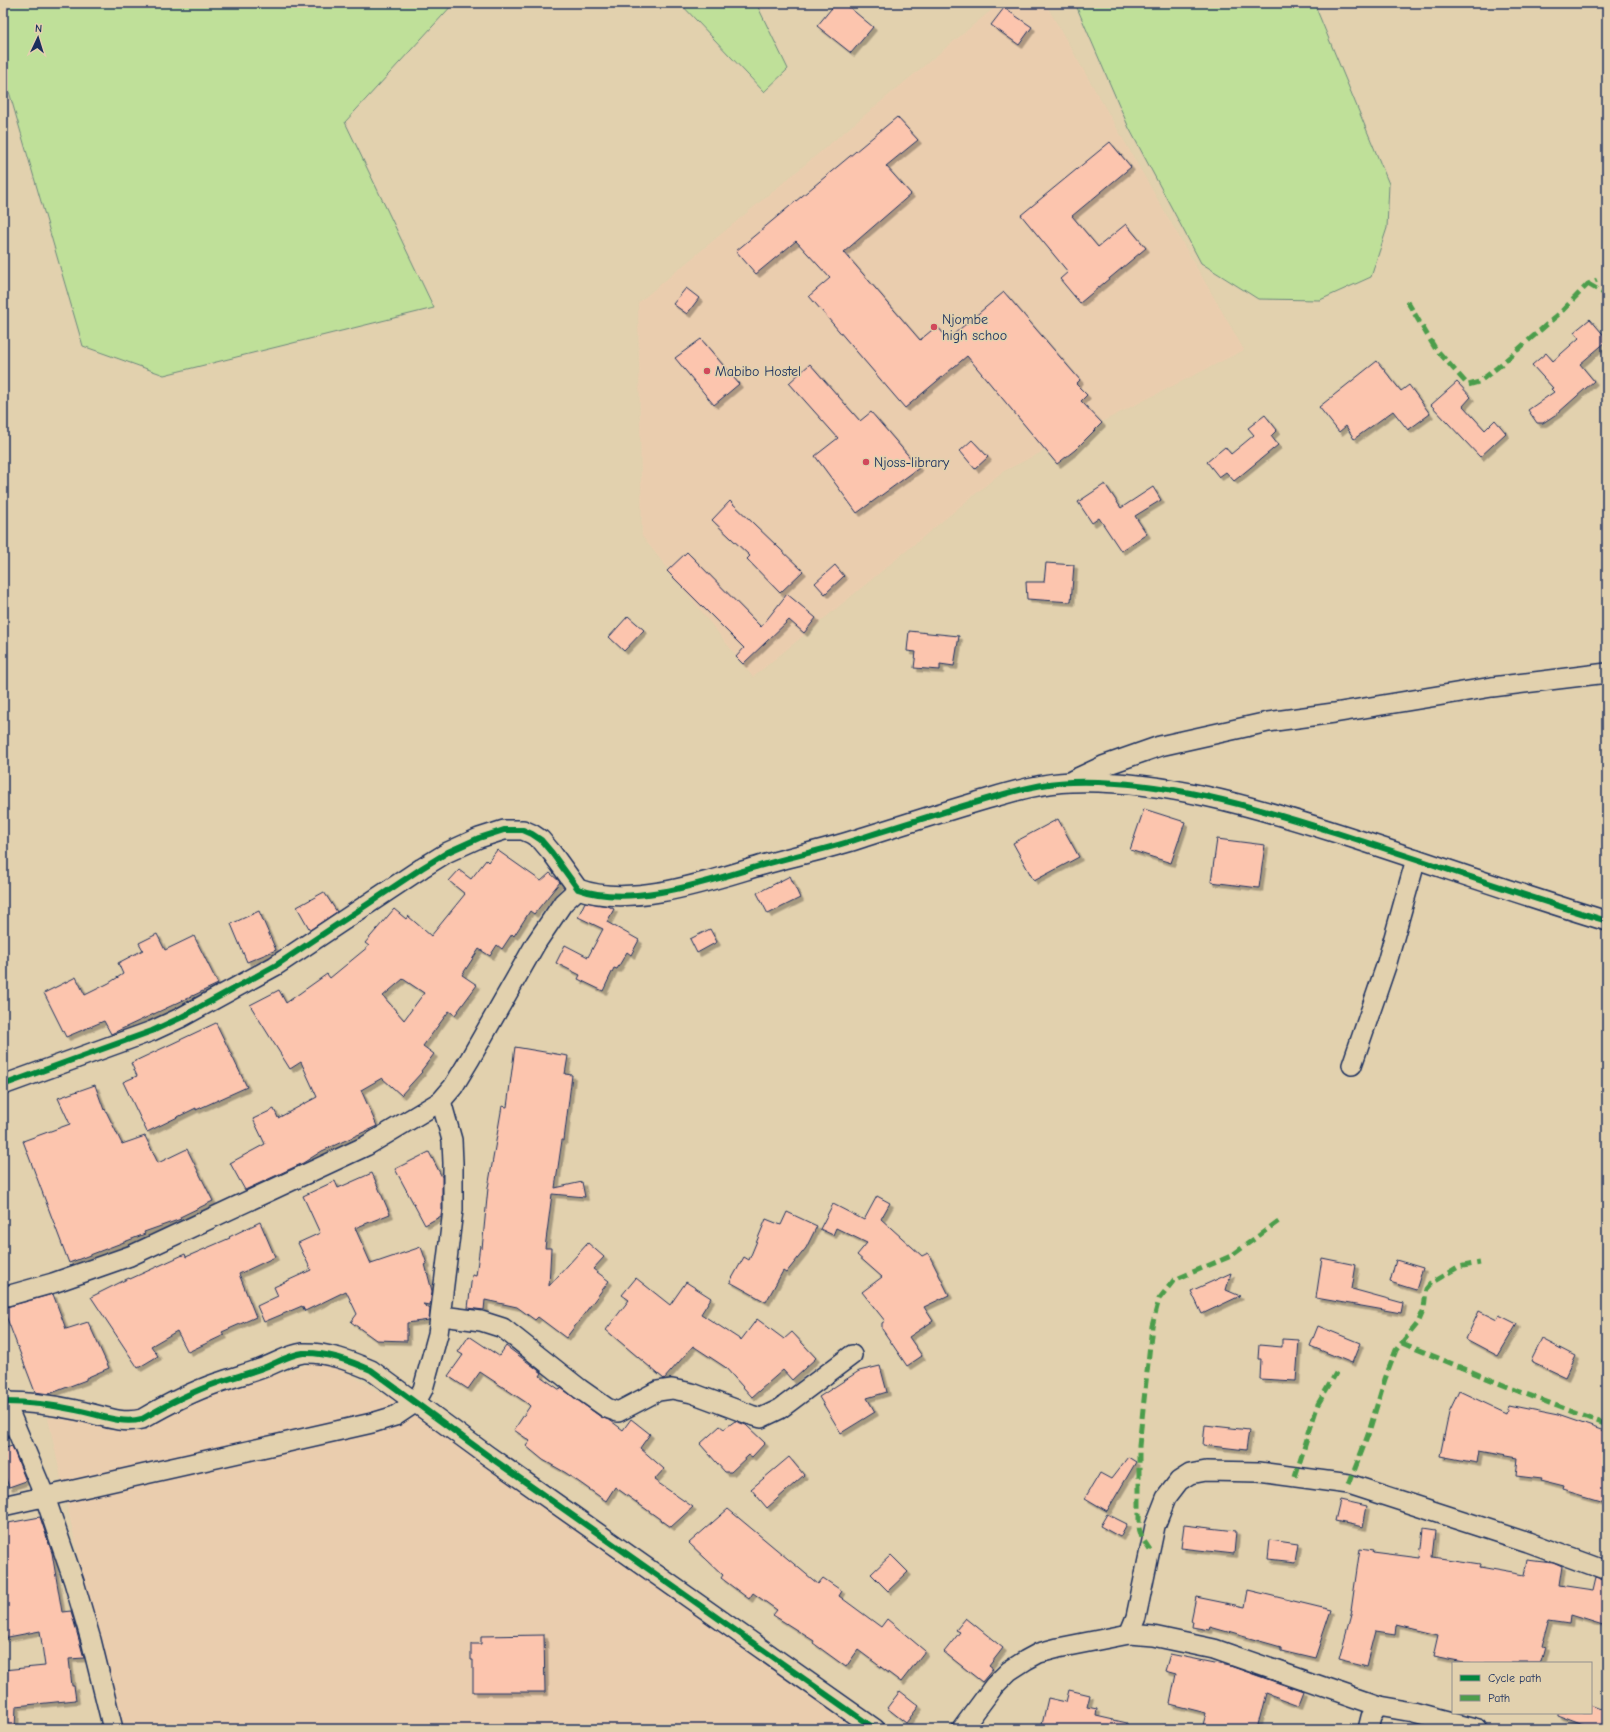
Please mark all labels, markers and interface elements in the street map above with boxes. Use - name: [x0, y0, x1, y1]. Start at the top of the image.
- north arrow: [18, 18, 58, 58]
- text: N: [35, 22, 43, 35]
- place label: Njombe high schoo: [942, 311, 1007, 344]
- marker: Njombe high schoo: [929, 322, 939, 332]
- place label: Mabibo Hostel: [715, 363, 801, 380]
- marker: Mabibo Hostel: [702, 366, 712, 376]
- place label: Njoss-library: [874, 454, 950, 471]
- marker: Njoss-library: [861, 457, 871, 467]
- legend: [1452, 1662, 1592, 1714]
- text: Cycle path: [1488, 1671, 1541, 1685]
- text: Path: [1488, 1691, 1510, 1705]

